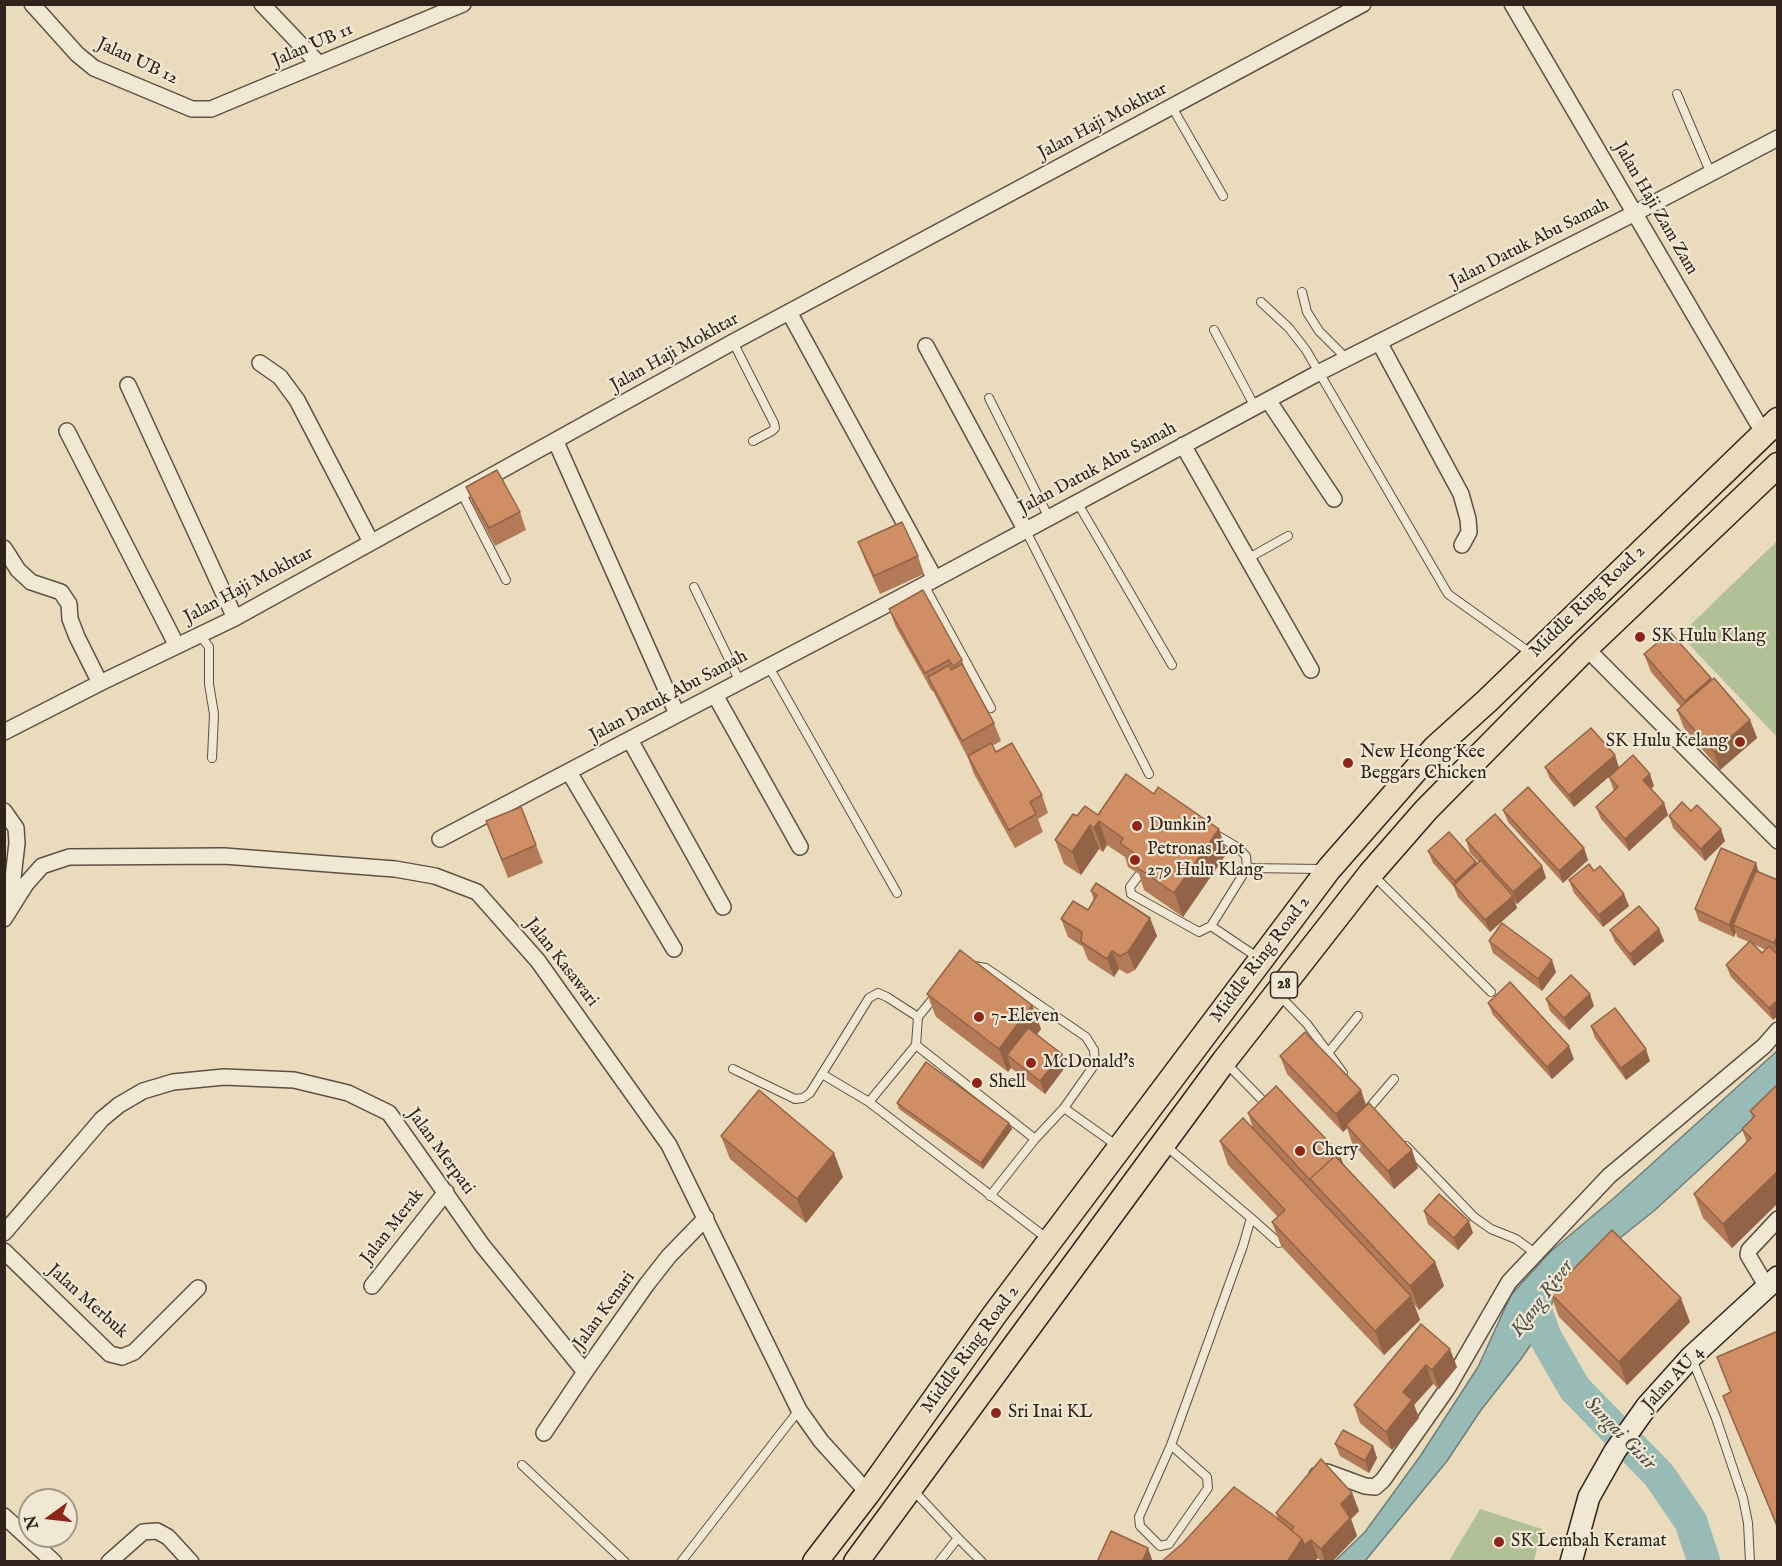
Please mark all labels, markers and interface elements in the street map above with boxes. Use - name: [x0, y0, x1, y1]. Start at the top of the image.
- street label: Jalan UB 11: [269, 19, 357, 73]
- street label: Jalan UB 12: [93, 34, 181, 90]
- street label: Jalan Haji Mokhtar: [1035, 79, 1171, 165]
- street label: Jalan Haji Zam Zam: [1608, 139, 1702, 279]
- street label: Jalan Datuk Abu Samah: [1447, 195, 1613, 293]
- street label: Jalan Haji Mokhtar: [607, 309, 743, 397]
- street label: Jalan Datuk Abu Samah: [1015, 418, 1181, 520]
- street label: Middle Ring Road 2: [1526, 541, 1650, 663]
- street label: Jalan Haji Mokhtar: [181, 543, 317, 629]
- place label: SK Hulu Klang: [1652, 626, 1766, 648]
- marker: SK Hulu Klang: [1633, 630, 1647, 644]
- street label: Jalan Datuk Abu Samah: [586, 646, 752, 748]
- place label: SK Hulu Kelang: [1606, 731, 1728, 753]
- marker: SK Hulu Kelang: [1733, 735, 1747, 749]
- place label: New Heong Kee Beggars Chicken: [1360, 742, 1487, 784]
- marker: New Heong Kee Beggars Chicken: [1341, 756, 1355, 770]
- place label: Dunkin': [1149, 815, 1211, 837]
- marker: Dunkin': [1130, 819, 1144, 833]
- place label: Petronas Lot 279 Hulu Klang: [1147, 839, 1263, 882]
- marker: Petronas Lot 279 Hulu Klang: [1128, 853, 1142, 867]
- street label: Middle Ring Road 2: [1206, 893, 1316, 1027]
- street label: Jalan Kasawari: [520, 914, 602, 1012]
- road number: 28: [1270, 972, 1298, 998]
- place label: 7-Eleven: [991, 1006, 1059, 1028]
- marker: 7-Eleven: [972, 1010, 986, 1024]
- place label: McDonald's: [1043, 1052, 1135, 1074]
- marker: McDonald's: [1024, 1056, 1038, 1070]
- place label: Shell: [989, 1072, 1026, 1094]
- marker: Shell: [970, 1076, 984, 1090]
- street label: Jalan Merpati: [402, 1105, 478, 1199]
- place label: Chery: [1312, 1140, 1358, 1162]
- marker: Chery: [1293, 1144, 1307, 1158]
- street label: Jalan Merak: [357, 1185, 429, 1269]
- water label: Klang River: [1506, 1256, 1580, 1342]
- street label: Jalan Merbuk: [42, 1260, 132, 1344]
- street label: Jalan Kenari: [570, 1268, 640, 1354]
- street label: Middle Ring Road 2: [917, 1282, 1025, 1418]
- street label: Jalan AU 4: [1639, 1342, 1709, 1416]
- water label: Sungai Gisir: [1578, 1392, 1660, 1476]
- place label: Sri Inai KL: [1008, 1402, 1092, 1424]
- marker: Sri Inai KL: [989, 1406, 1003, 1420]
- north arrow: [18, 1488, 78, 1548]
- text: N: [21, 1513, 44, 1531]
- place label: SK Lembah Keramat: [1511, 1531, 1667, 1553]
- marker: SK Lembah Keramat: [1492, 1535, 1506, 1549]

